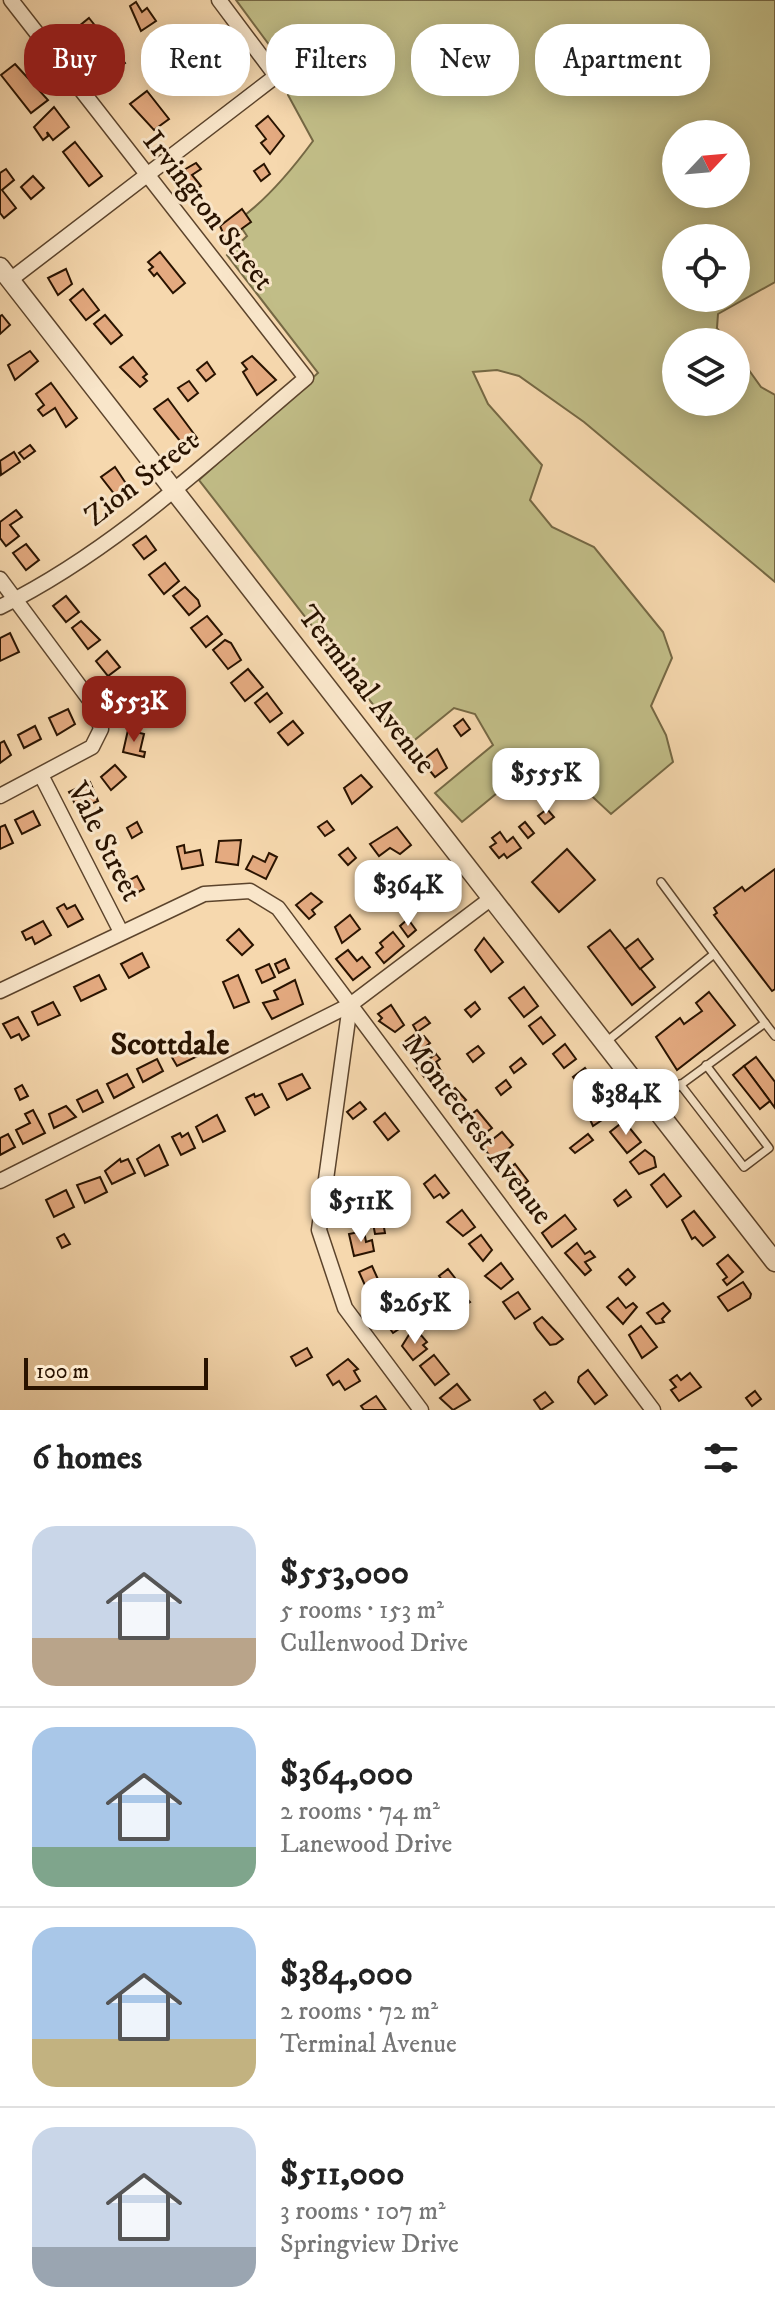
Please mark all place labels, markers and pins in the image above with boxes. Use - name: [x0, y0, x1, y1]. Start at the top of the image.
- pin: $553K: [78, 676, 190, 744]
- pin: $555K: [490, 748, 602, 816]
- pin: $364K: [352, 860, 464, 928]
- pin: $384K: [570, 1069, 682, 1137]
- pin: $511K: [305, 1176, 417, 1244]
- pin: $265K: [359, 1278, 471, 1346]

